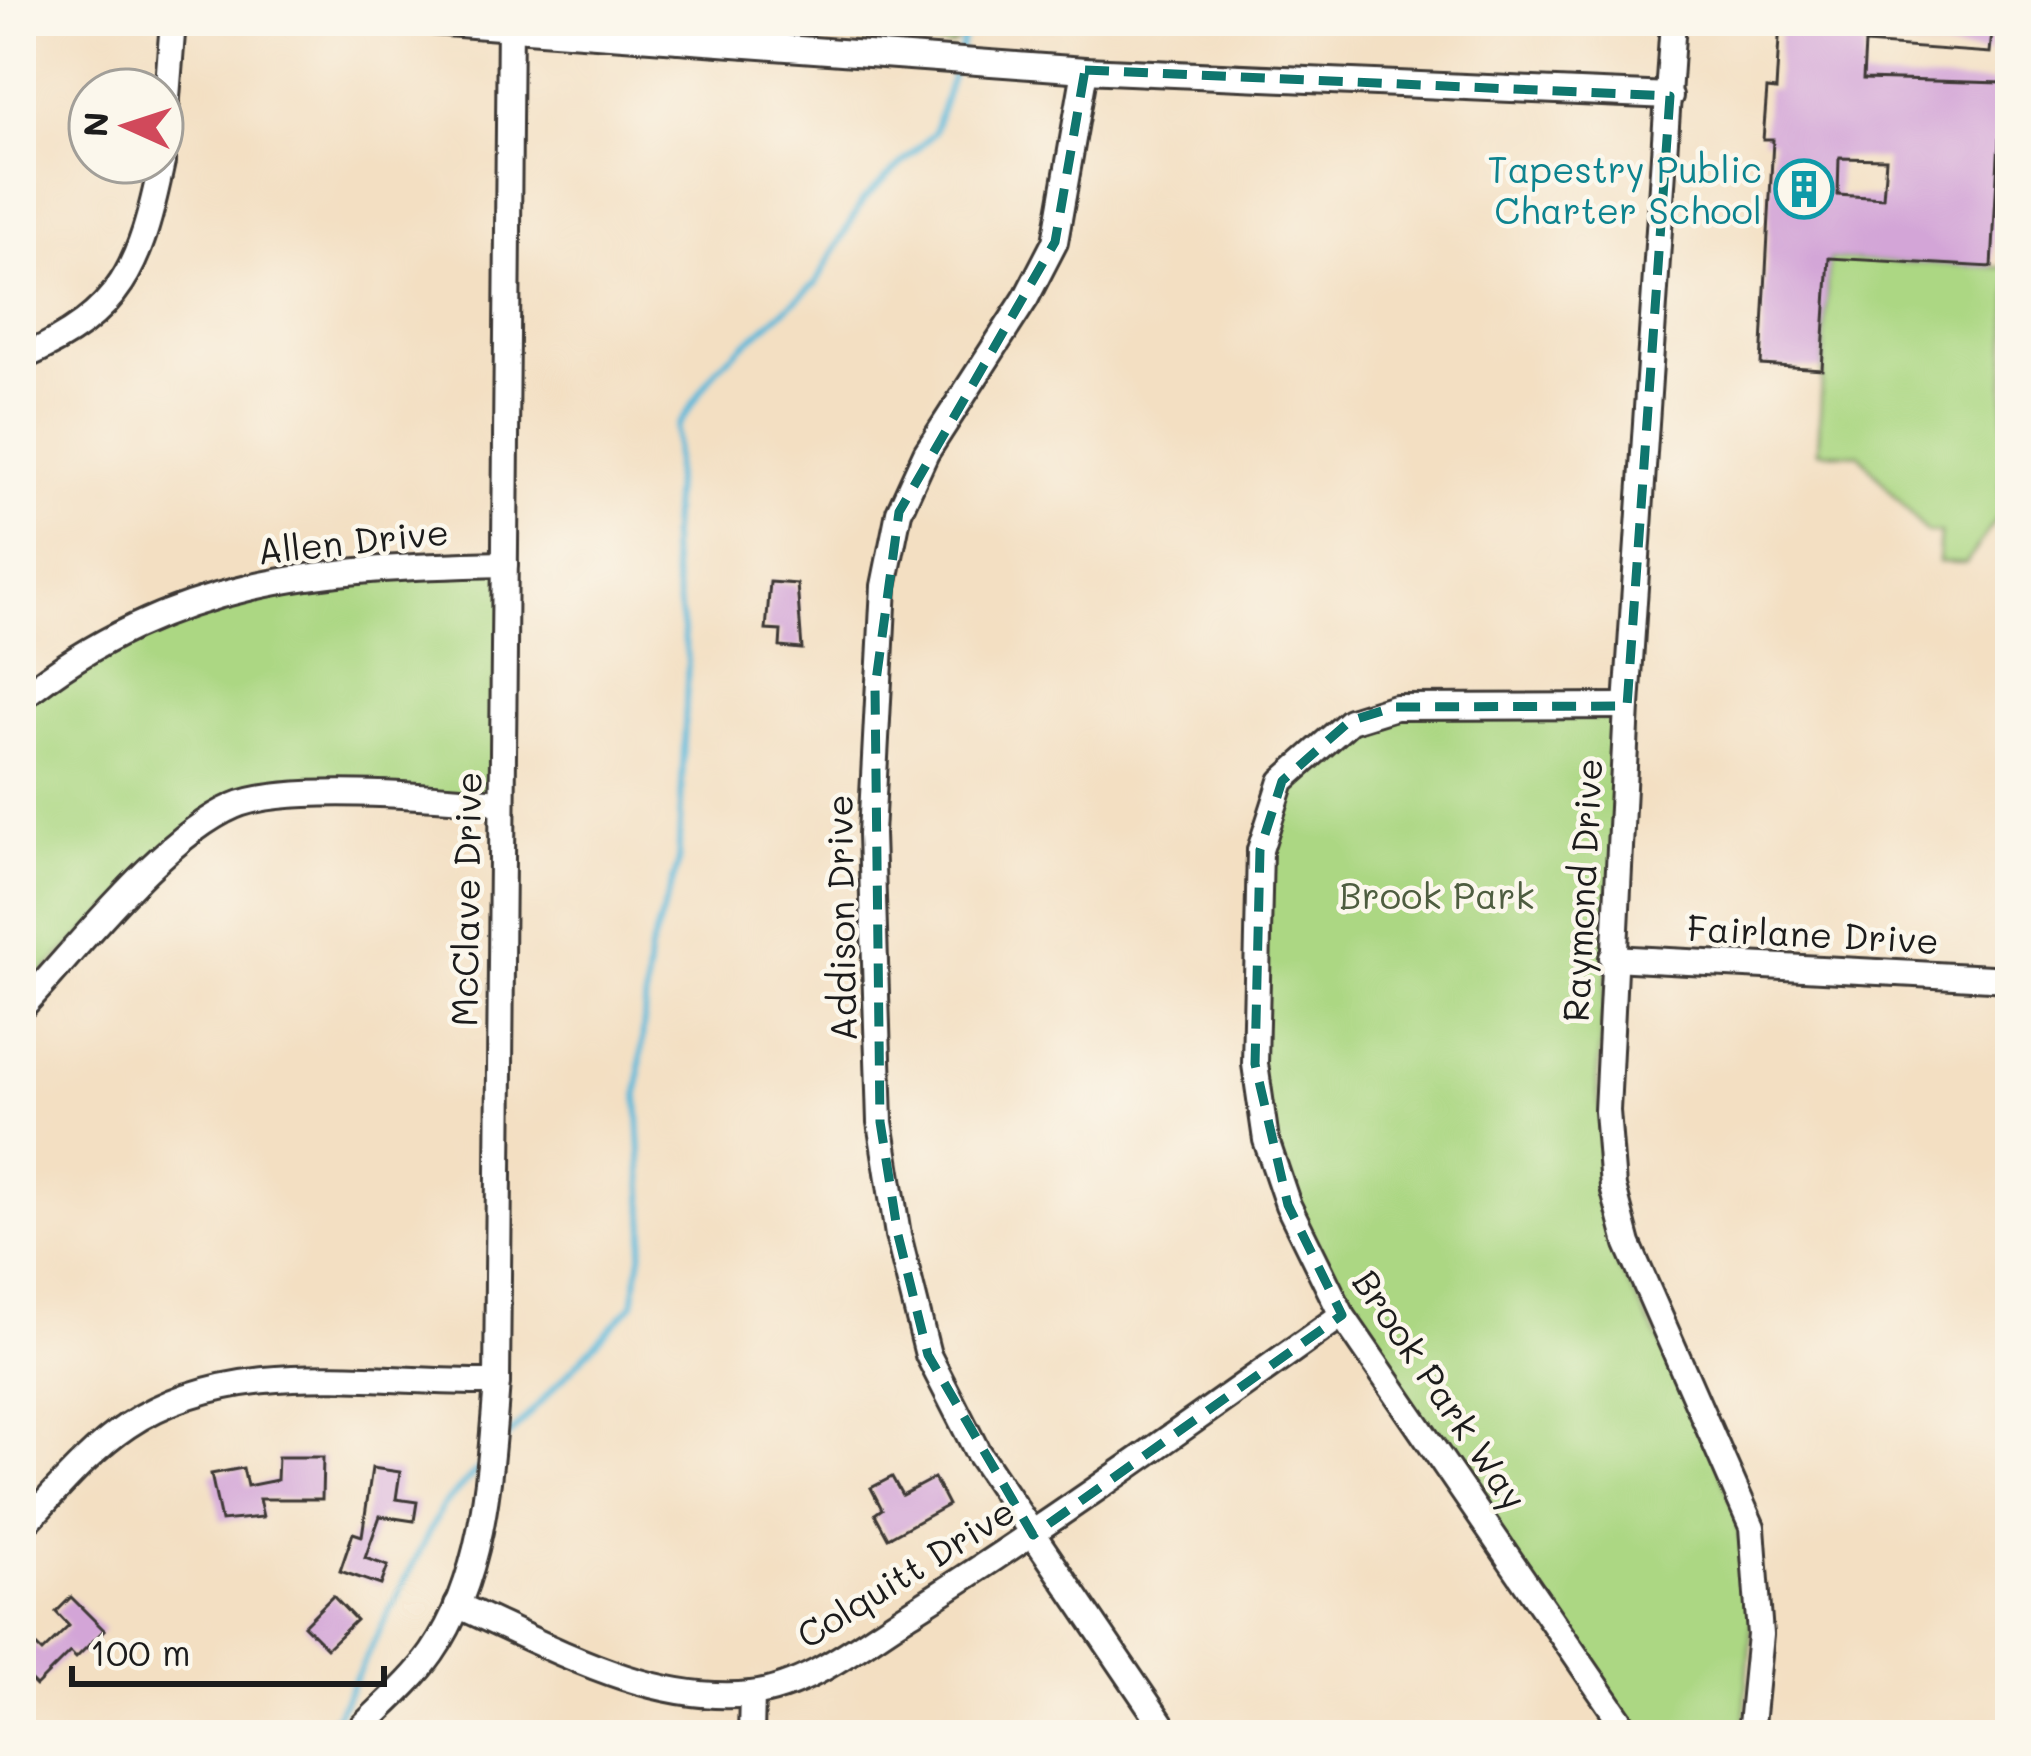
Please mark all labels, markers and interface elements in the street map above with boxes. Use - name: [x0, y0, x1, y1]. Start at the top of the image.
- north arrow: [66, 66, 186, 186]
- text: N: [72, 111, 117, 138]
- place label: Tapestry Public Charter School: [1487, 145, 1762, 233]
- building icon: Tapestry Public Charter School: [1773, 158, 1835, 220]
- street label: Allen Drive: [255, 507, 451, 573]
- street label: Raymond Drive: [1551, 757, 1612, 1023]
- street label: McClave Drive: [439, 771, 491, 1027]
- street label: Addison Drive: [814, 794, 866, 1042]
- park label: Brook Park: [1339, 871, 1535, 918]
- street label: Fairlane Drive: [1686, 903, 1940, 963]
- street label: Brook Park Way: [1342, 1260, 1539, 1519]
- street label: Colquitt Drive: [787, 1486, 1023, 1658]
- scale bar: [72, 1612, 384, 1686]
- text: 100 m: [90, 1628, 191, 1675]

